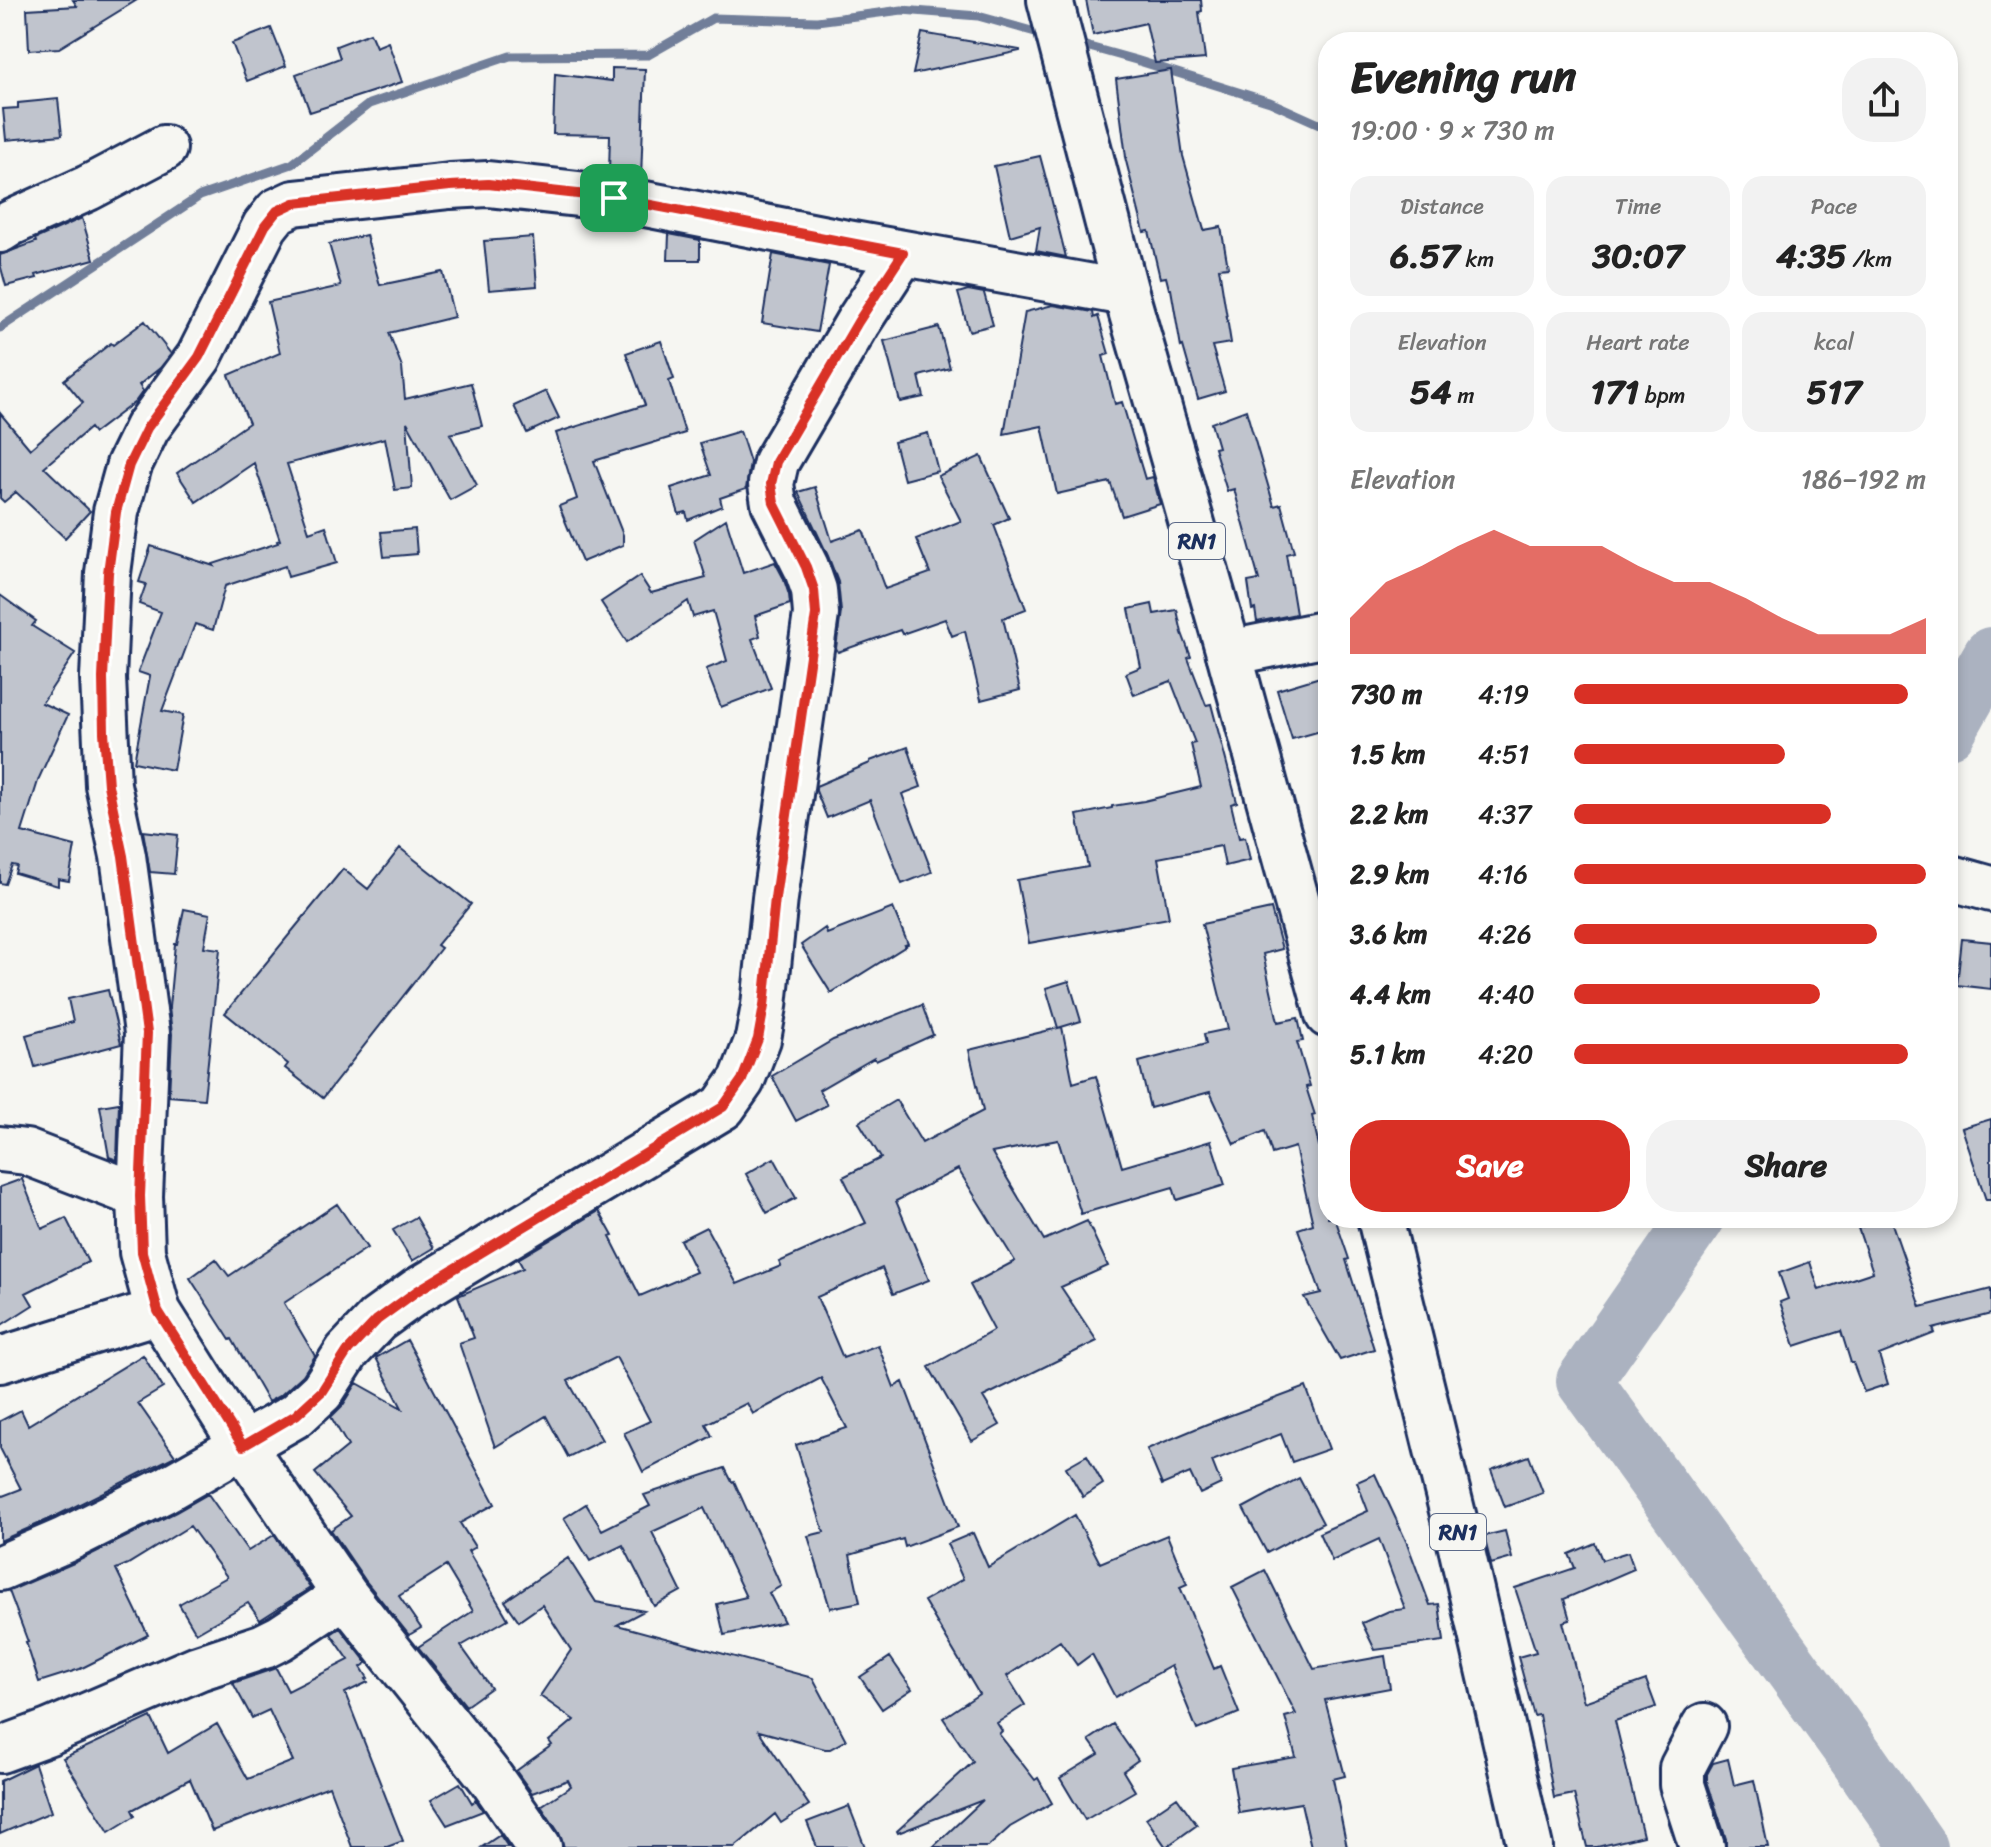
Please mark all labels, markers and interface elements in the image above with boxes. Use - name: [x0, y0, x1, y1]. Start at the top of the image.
- text: Evening run: [1350, 38, 1576, 116]
- button: share: [1842, 58, 1926, 142]
- text: 19:00 · 9 × 730 m: [1350, 107, 1555, 153]
- pin: [580, 164, 648, 232]
- icon: arrive: [592, 176, 636, 220]
- text: Distance: [1400, 187, 1484, 226]
- text: Time: [1615, 187, 1661, 226]
- text: Pace: [1811, 187, 1857, 226]
- text: 6.57: [1390, 226, 1460, 286]
- text: 30:07: [1592, 226, 1684, 286]
- text: 4:35: [1776, 226, 1847, 286]
- text: km: [1460, 240, 1494, 279]
- text: /km: [1847, 240, 1892, 279]
- text: Elevation: [1397, 323, 1487, 362]
- text: Heart rate: [1586, 323, 1690, 362]
- text: kcal: [1814, 323, 1854, 362]
- text: 54: [1410, 362, 1452, 422]
- text: 171: [1591, 362, 1639, 422]
- text: 517: [1807, 362, 1861, 422]
- text: m: [1452, 376, 1474, 415]
- text: bpm: [1639, 376, 1685, 415]
- text: Elevation: [1350, 456, 1455, 502]
- text: 186–192 m: [1801, 456, 1926, 502]
- road number: RN1: [1169, 523, 1225, 559]
- text: 730 m: [1350, 671, 1422, 717]
- text: 4:19: [1478, 671, 1529, 717]
- text: 1.5 km: [1350, 731, 1425, 777]
- text: 4:51: [1478, 731, 1529, 777]
- text: 2.2 km: [1350, 791, 1428, 837]
- text: 4:37: [1478, 791, 1531, 837]
- text: 2.9 km: [1350, 851, 1429, 897]
- text: 4:16: [1478, 851, 1528, 897]
- text: 3.6 km: [1350, 911, 1427, 957]
- text: 4:26: [1478, 911, 1532, 957]
- text: 4.4 km: [1350, 971, 1431, 1017]
- text: 4:40: [1478, 971, 1535, 1017]
- text: 5.1 km: [1350, 1031, 1425, 1077]
- text: 4:20: [1478, 1031, 1534, 1077]
- button: Save: [1350, 1120, 1630, 1212]
- button: Share: [1646, 1120, 1926, 1212]
- road number: RN1: [1430, 1514, 1486, 1550]

